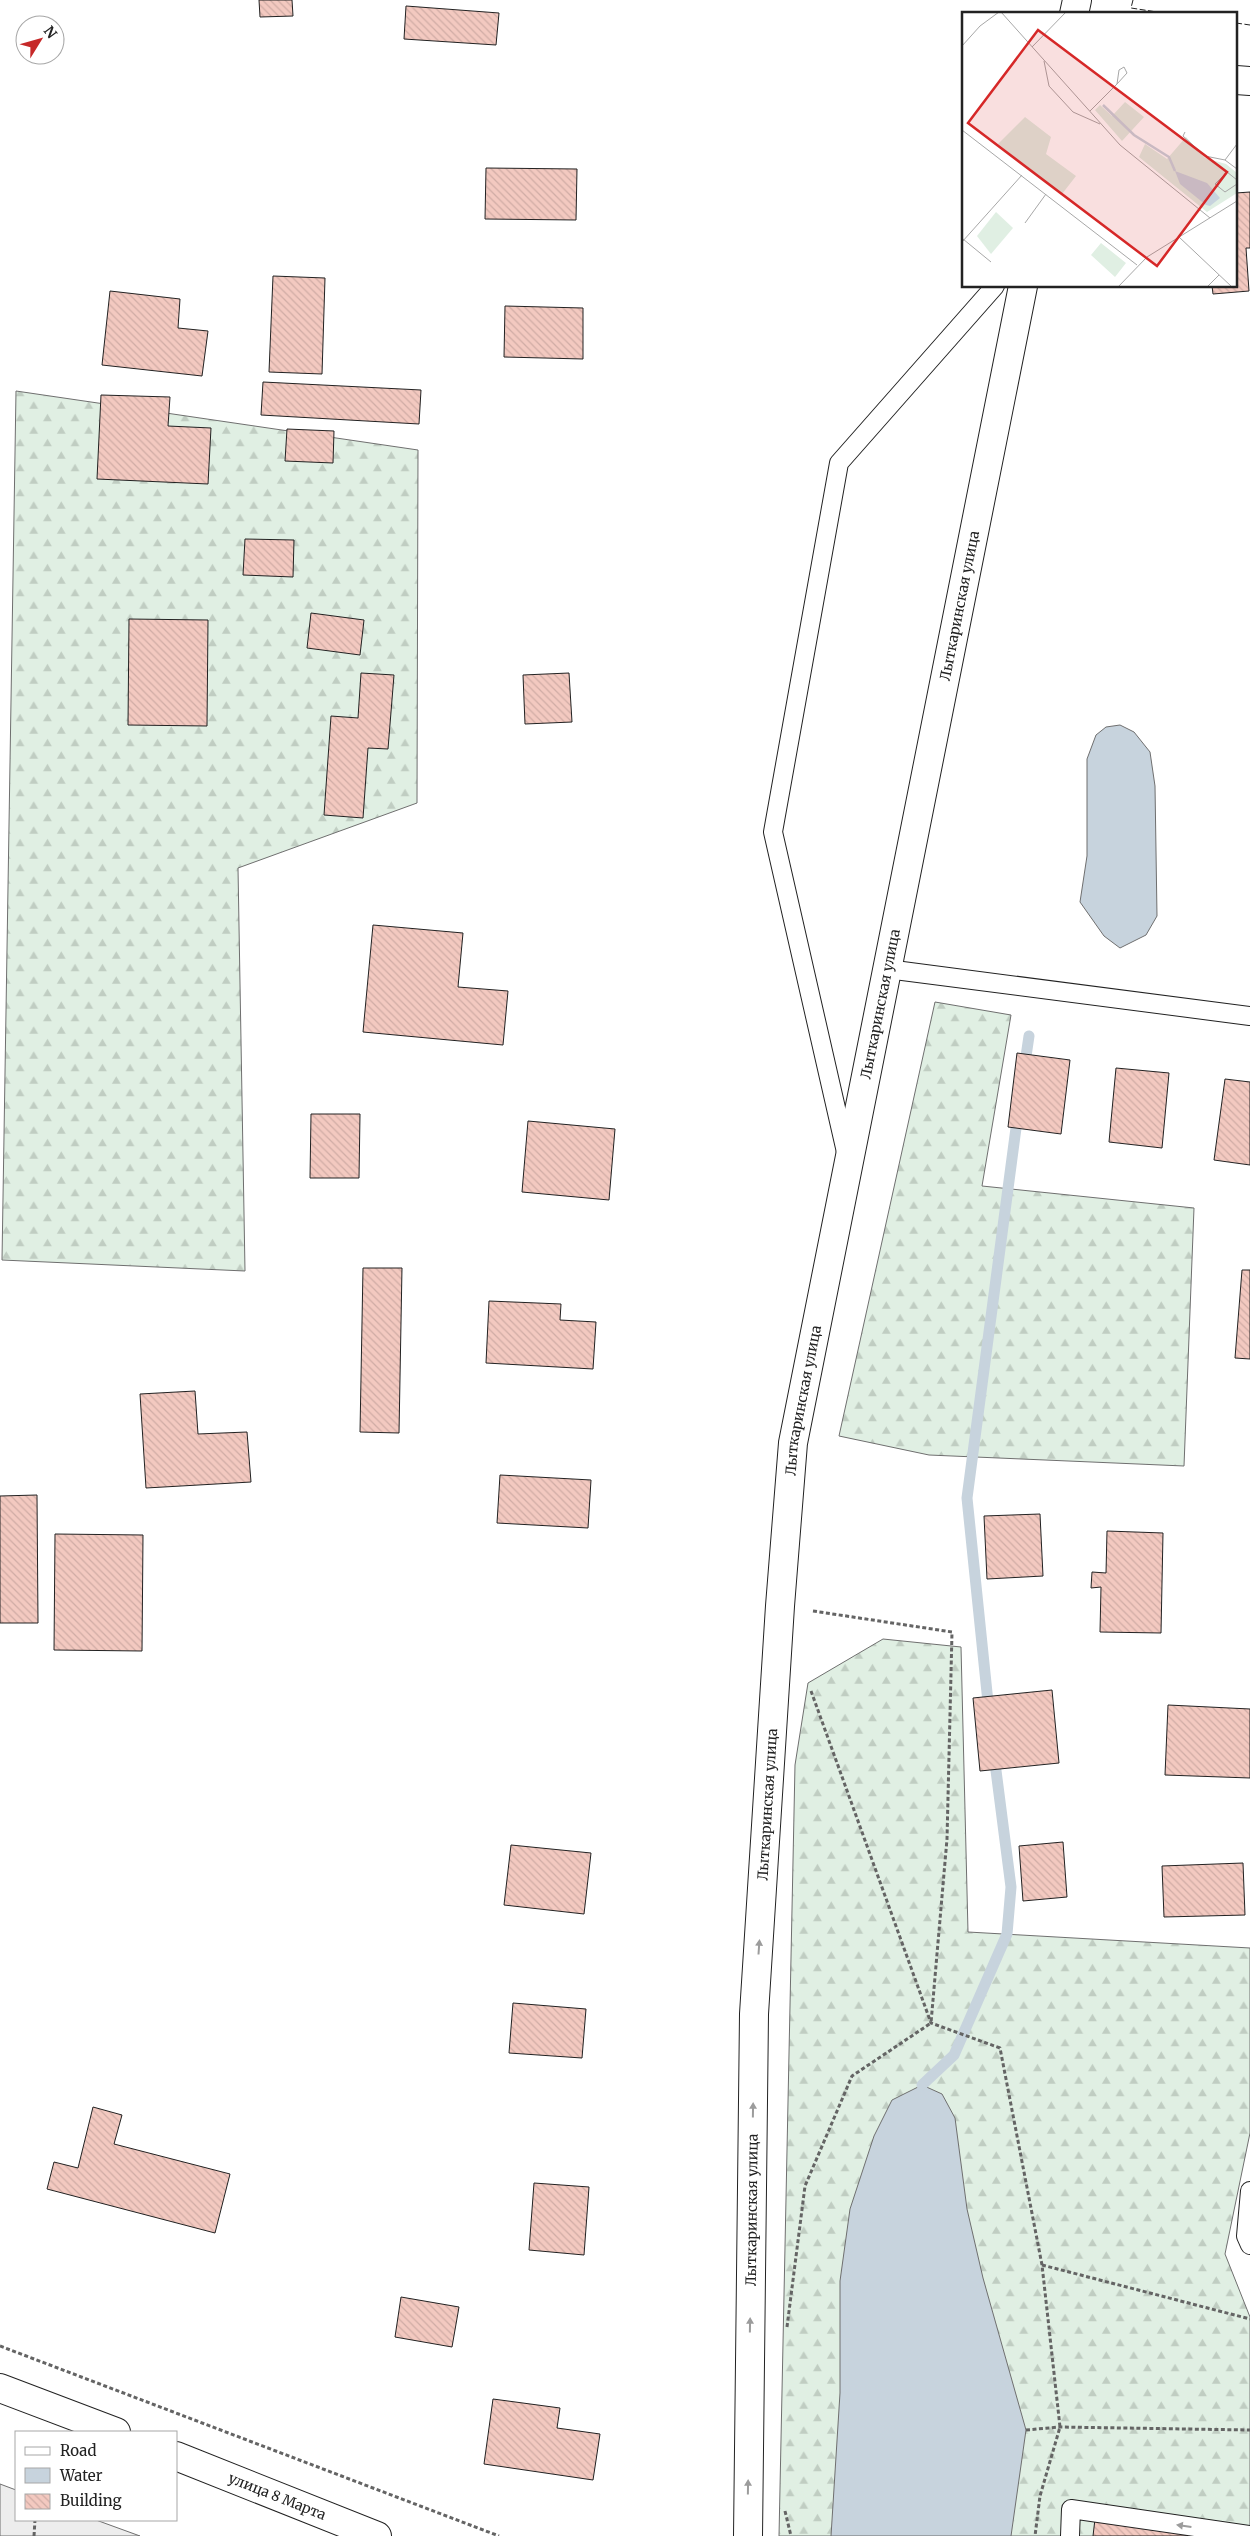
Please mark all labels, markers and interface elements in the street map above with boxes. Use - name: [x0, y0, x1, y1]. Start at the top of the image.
- inset map: [962, 12, 1238, 288]
- north arrow: [15, 15, 65, 65]
- text: N: [40, 22, 61, 42]
- street label: Лыткаринская улица: [936, 529, 983, 682]
- street label: Лыткаринская улица: [857, 927, 904, 1080]
- street label: Лыткаринская улица: [781, 1323, 825, 1476]
- street label: Лыткаринская улица: [754, 1727, 781, 1881]
- one-way arrow: [755, 1939, 763, 1955]
- one-way arrow: [749, 2102, 757, 2118]
- street label: Лыткаринская улица: [742, 2133, 762, 2286]
- one-way arrow: [746, 2317, 754, 2333]
- legend: [15, 2431, 178, 2521]
- text: Road: [60, 2441, 96, 2460]
- text: Water: [59, 2466, 103, 2485]
- street label: улица 8 Марта: [226, 2469, 329, 2524]
- one-way arrow: [744, 2479, 752, 2495]
- text: Building: [60, 2491, 122, 2510]
- one-way arrow: [1176, 2522, 1192, 2530]

